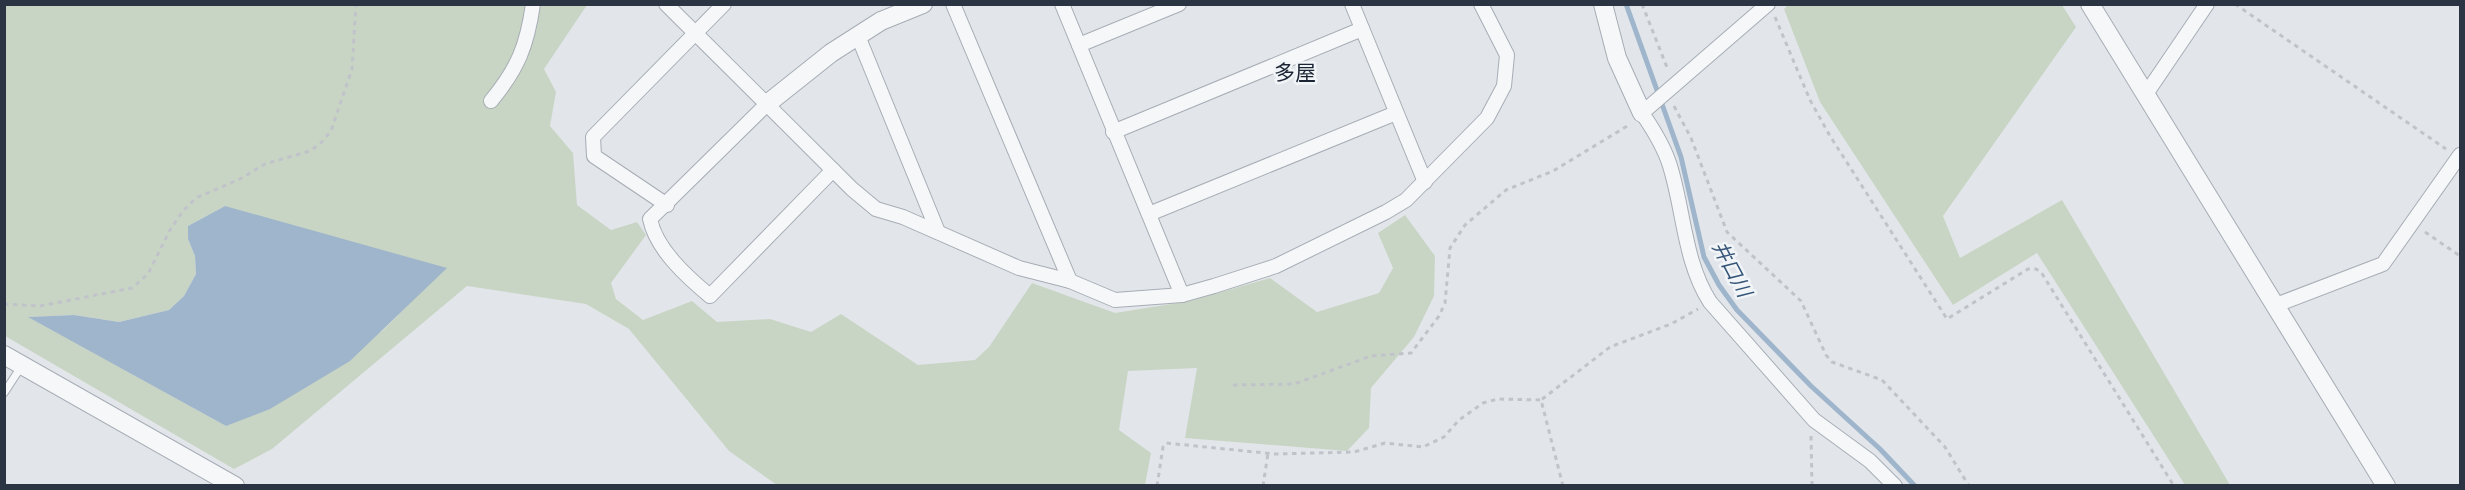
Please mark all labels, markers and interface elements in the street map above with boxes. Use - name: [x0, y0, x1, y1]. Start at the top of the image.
- district label: 多屋: [1274, 61, 1316, 85]
- water label: 井口川: [1707, 237, 1758, 303]

